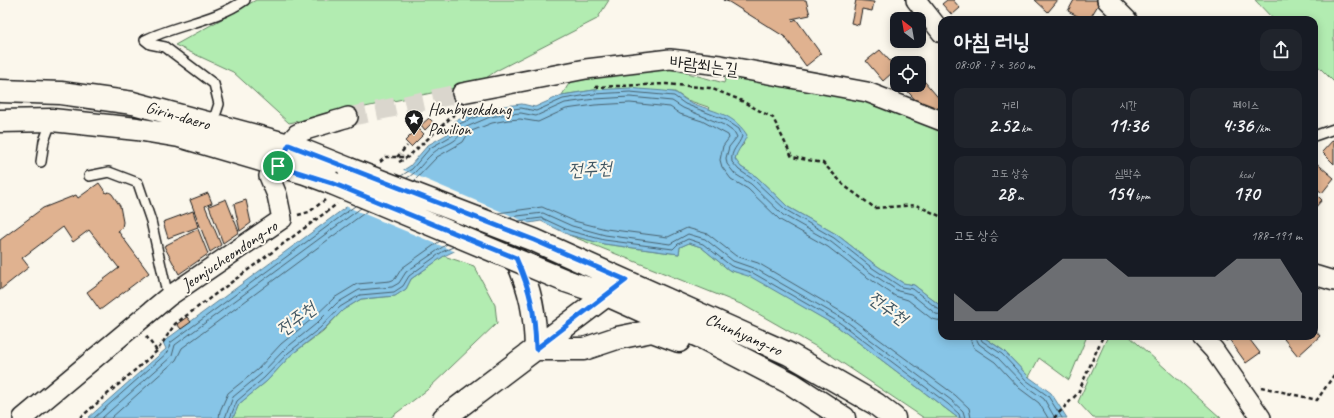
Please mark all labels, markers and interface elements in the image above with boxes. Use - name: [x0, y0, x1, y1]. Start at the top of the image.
- north arrow: [890, 12, 926, 48]
- map controls: [890, 12, 926, 92]
- text: 아침 러닝: [954, 28, 1030, 56]
- button: share: [1260, 29, 1302, 71]
- street label: 바람쐬는길: [669, 51, 739, 80]
- button: locate: [890, 56, 926, 92]
- text: 08:08 · 7 × 360 m: [954, 57, 1035, 73]
- street label: Girin-daero: [143, 96, 213, 135]
- text: 거리: [1001, 98, 1019, 112]
- text: 시간: [1119, 98, 1137, 112]
- text: 페이스: [1233, 98, 1259, 112]
- place label: Hanbyeokdang Pavilion: [428, 99, 512, 140]
- place icon: Hanbyeokdang Pavilion: [403, 108, 425, 136]
- text: 2.52: [988, 113, 1019, 138]
- text: 11:36: [1108, 113, 1148, 138]
- text: 4:36: [1222, 113, 1253, 138]
- text: km: [1019, 121, 1032, 135]
- text: /km: [1253, 121, 1270, 135]
- pin: [261, 149, 295, 183]
- icon: arrive: [267, 155, 289, 177]
- water label: 전주천: [568, 157, 614, 181]
- text: 고도 상승: [991, 166, 1029, 180]
- text: 심박수: [1115, 166, 1141, 180]
- text: kcal: [1239, 167, 1253, 181]
- text: 28: [997, 181, 1015, 206]
- text: 154: [1106, 181, 1132, 206]
- text: 170: [1233, 181, 1259, 206]
- text: m: [1015, 189, 1023, 203]
- text: bpm: [1132, 189, 1150, 203]
- street label: Jeonjucheondong-ro: [176, 215, 282, 296]
- text: 고도 상승: [954, 228, 999, 244]
- text: 188–191 m: [1251, 228, 1302, 244]
- water label: 전주천: [864, 286, 913, 331]
- water label: 전주천: [272, 296, 321, 341]
- street label: Chunhyang-ro: [702, 308, 786, 361]

